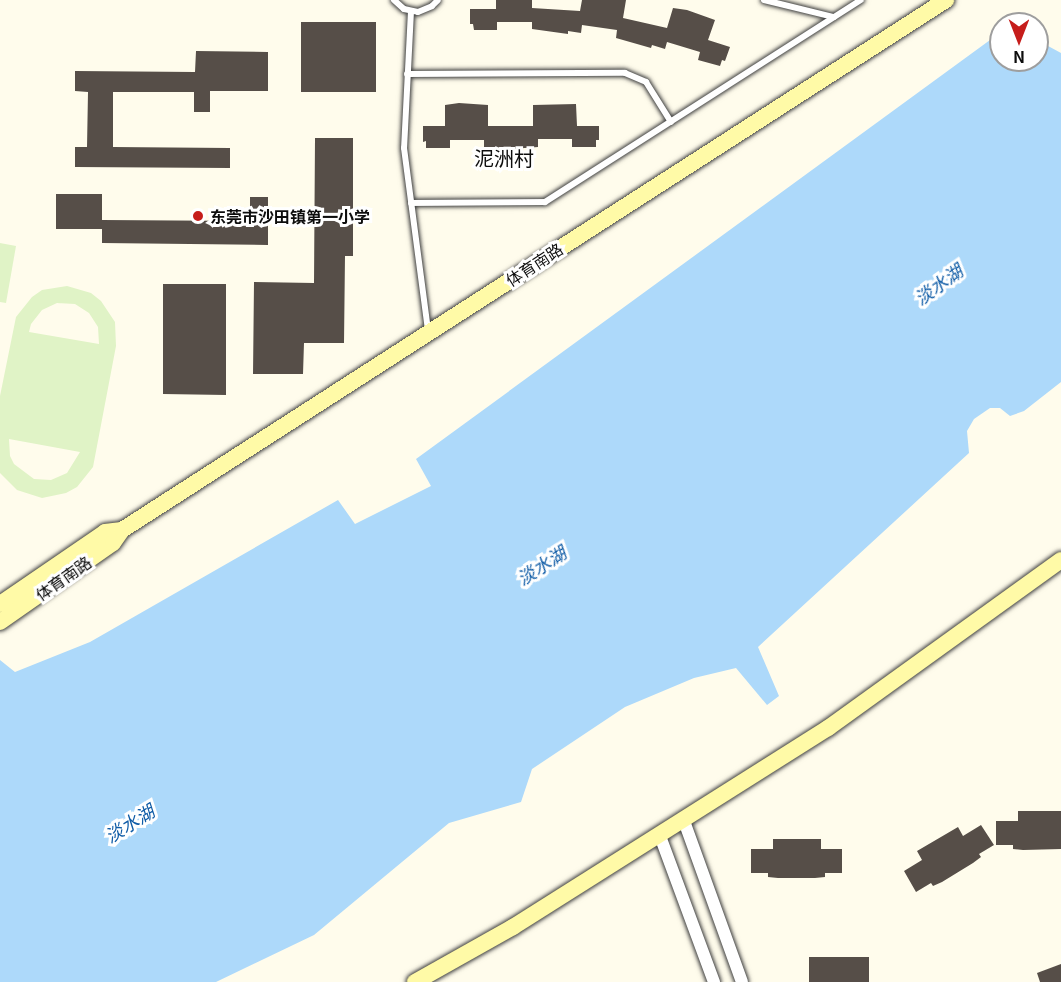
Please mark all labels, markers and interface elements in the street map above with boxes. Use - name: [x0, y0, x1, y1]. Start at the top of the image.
- north arrow: [989, 12, 1049, 72]
- text: N: [1013, 46, 1025, 70]
- district label: 泥洲村: [474, 145, 534, 169]
- place label: 东莞市沙田镇第一小学: [210, 206, 370, 226]
- marker: 东莞市沙田镇第一小学: [191, 209, 205, 223]
- street label: 体育南路: [502, 239, 566, 289]
- water label: 淡水湖: [910, 259, 966, 309]
- water label: 淡水湖: [512, 541, 570, 589]
- street label: 体育南路: [31, 552, 95, 604]
- water label: 淡水湖: [100, 800, 158, 846]

